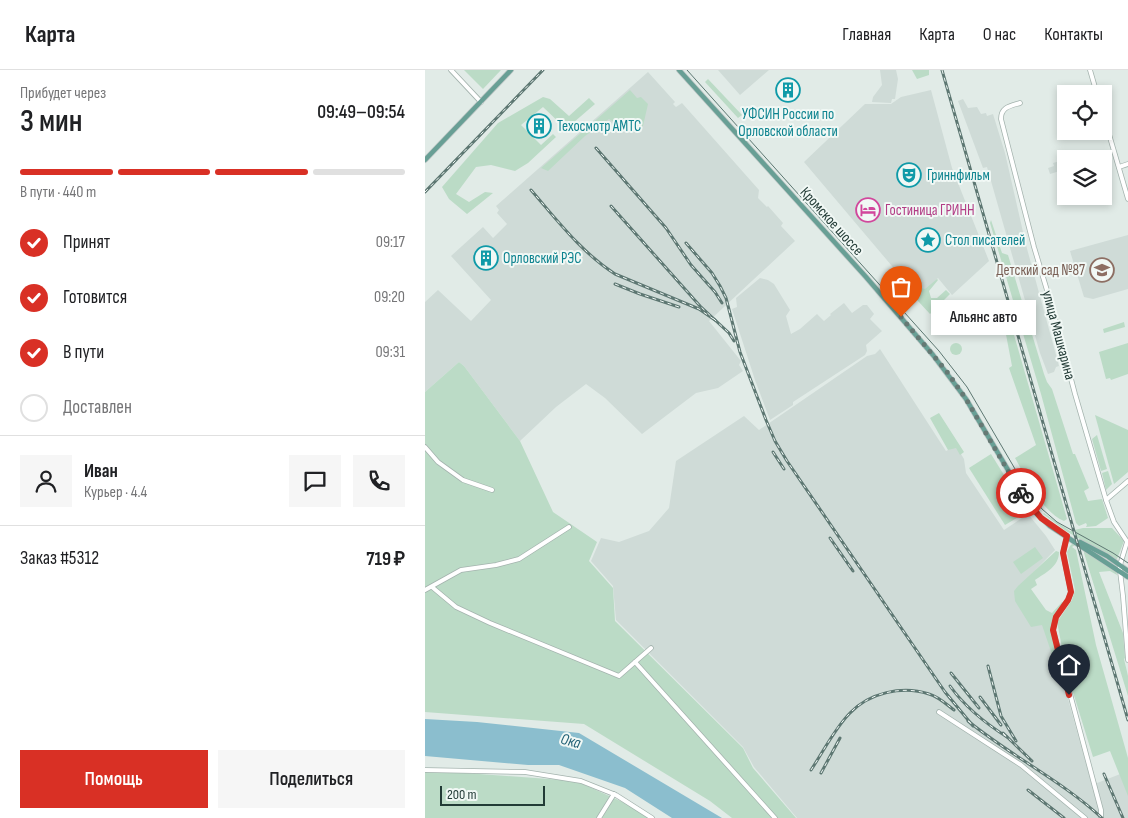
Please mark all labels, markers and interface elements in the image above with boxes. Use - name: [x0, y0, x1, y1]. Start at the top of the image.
- text: Карта: [25, 20, 75, 49]
- text: Главная: [842, 24, 891, 45]
- text: Карта: [919, 24, 955, 45]
- text: О нас: [983, 24, 1016, 45]
- text: Контакты: [1044, 24, 1103, 45]
- building icon: УФСИН России по Орловской области: [775, 77, 801, 103]
- text: Прибудет через: [20, 84, 106, 103]
- map controls: [1057, 85, 1112, 205]
- button: locate: [1057, 85, 1112, 140]
- text: 09:49–09:54: [317, 101, 405, 124]
- text: 3 мин: [20, 102, 83, 141]
- place label: УФСИН России по Орловской области: [738, 105, 838, 141]
- building icon: Техосмотр АМТС: [526, 113, 552, 139]
- place label: Техосмотр АМТС: [557, 117, 641, 136]
- button: layers: [1057, 150, 1112, 205]
- theatre icon: Гриннфильм: [896, 162, 922, 188]
- place label: Гриннфильм: [927, 166, 990, 185]
- text: В пути · 440 m: [20, 183, 96, 202]
- street label: Кромское шоссе: [796, 183, 867, 260]
- hotel icon: Гостиница ГРИНН: [855, 197, 881, 223]
- place label: Гостиница ГРИНН: [885, 201, 975, 220]
- place icon: Стол писателей: [915, 227, 941, 253]
- icon: check: [20, 229, 48, 257]
- text: Принят: [63, 231, 110, 254]
- place label: Стол писателей: [945, 231, 1025, 250]
- text: 09:17: [376, 233, 405, 252]
- building icon: Орловский РЭС: [473, 245, 499, 271]
- place label: Орловский РЭС: [503, 249, 582, 268]
- school or university icon: Детский сад №87: [1089, 257, 1115, 283]
- place label: Детский сад №87: [996, 261, 1085, 280]
- pin: [880, 266, 922, 317]
- icon: bag: [887, 273, 915, 301]
- icon: check: [20, 284, 48, 312]
- text: Готовится: [63, 286, 127, 309]
- text: 09:20: [374, 288, 405, 307]
- street label: улица Машкарина: [1037, 288, 1080, 382]
- callout: Альянс авто: [931, 300, 1036, 334]
- text: Альянс авто: [950, 308, 1017, 327]
- icon: check: [20, 339, 48, 367]
- text: В пути: [63, 341, 104, 364]
- text: 09:31: [375, 343, 405, 362]
- text: Доставлен: [63, 396, 132, 419]
- button: person: [20, 455, 72, 507]
- button: chat: [289, 455, 341, 507]
- button: phone: [353, 455, 405, 507]
- text: Иван: [84, 460, 118, 483]
- courier: [996, 468, 1046, 518]
- icon: bike: [1007, 479, 1035, 507]
- text: Курьер · 4.4: [84, 483, 147, 502]
- text: Заказ #5312: [20, 547, 99, 570]
- text: 719 ₽: [366, 548, 405, 571]
- pin: [1048, 644, 1090, 695]
- icon: home: [1055, 651, 1083, 679]
- water label: Ока: [559, 730, 583, 753]
- button: Помощь: [20, 750, 208, 808]
- button: Поделиться: [218, 750, 405, 808]
- scale bar: [440, 783, 545, 806]
- text: 200 m: [447, 786, 476, 803]

